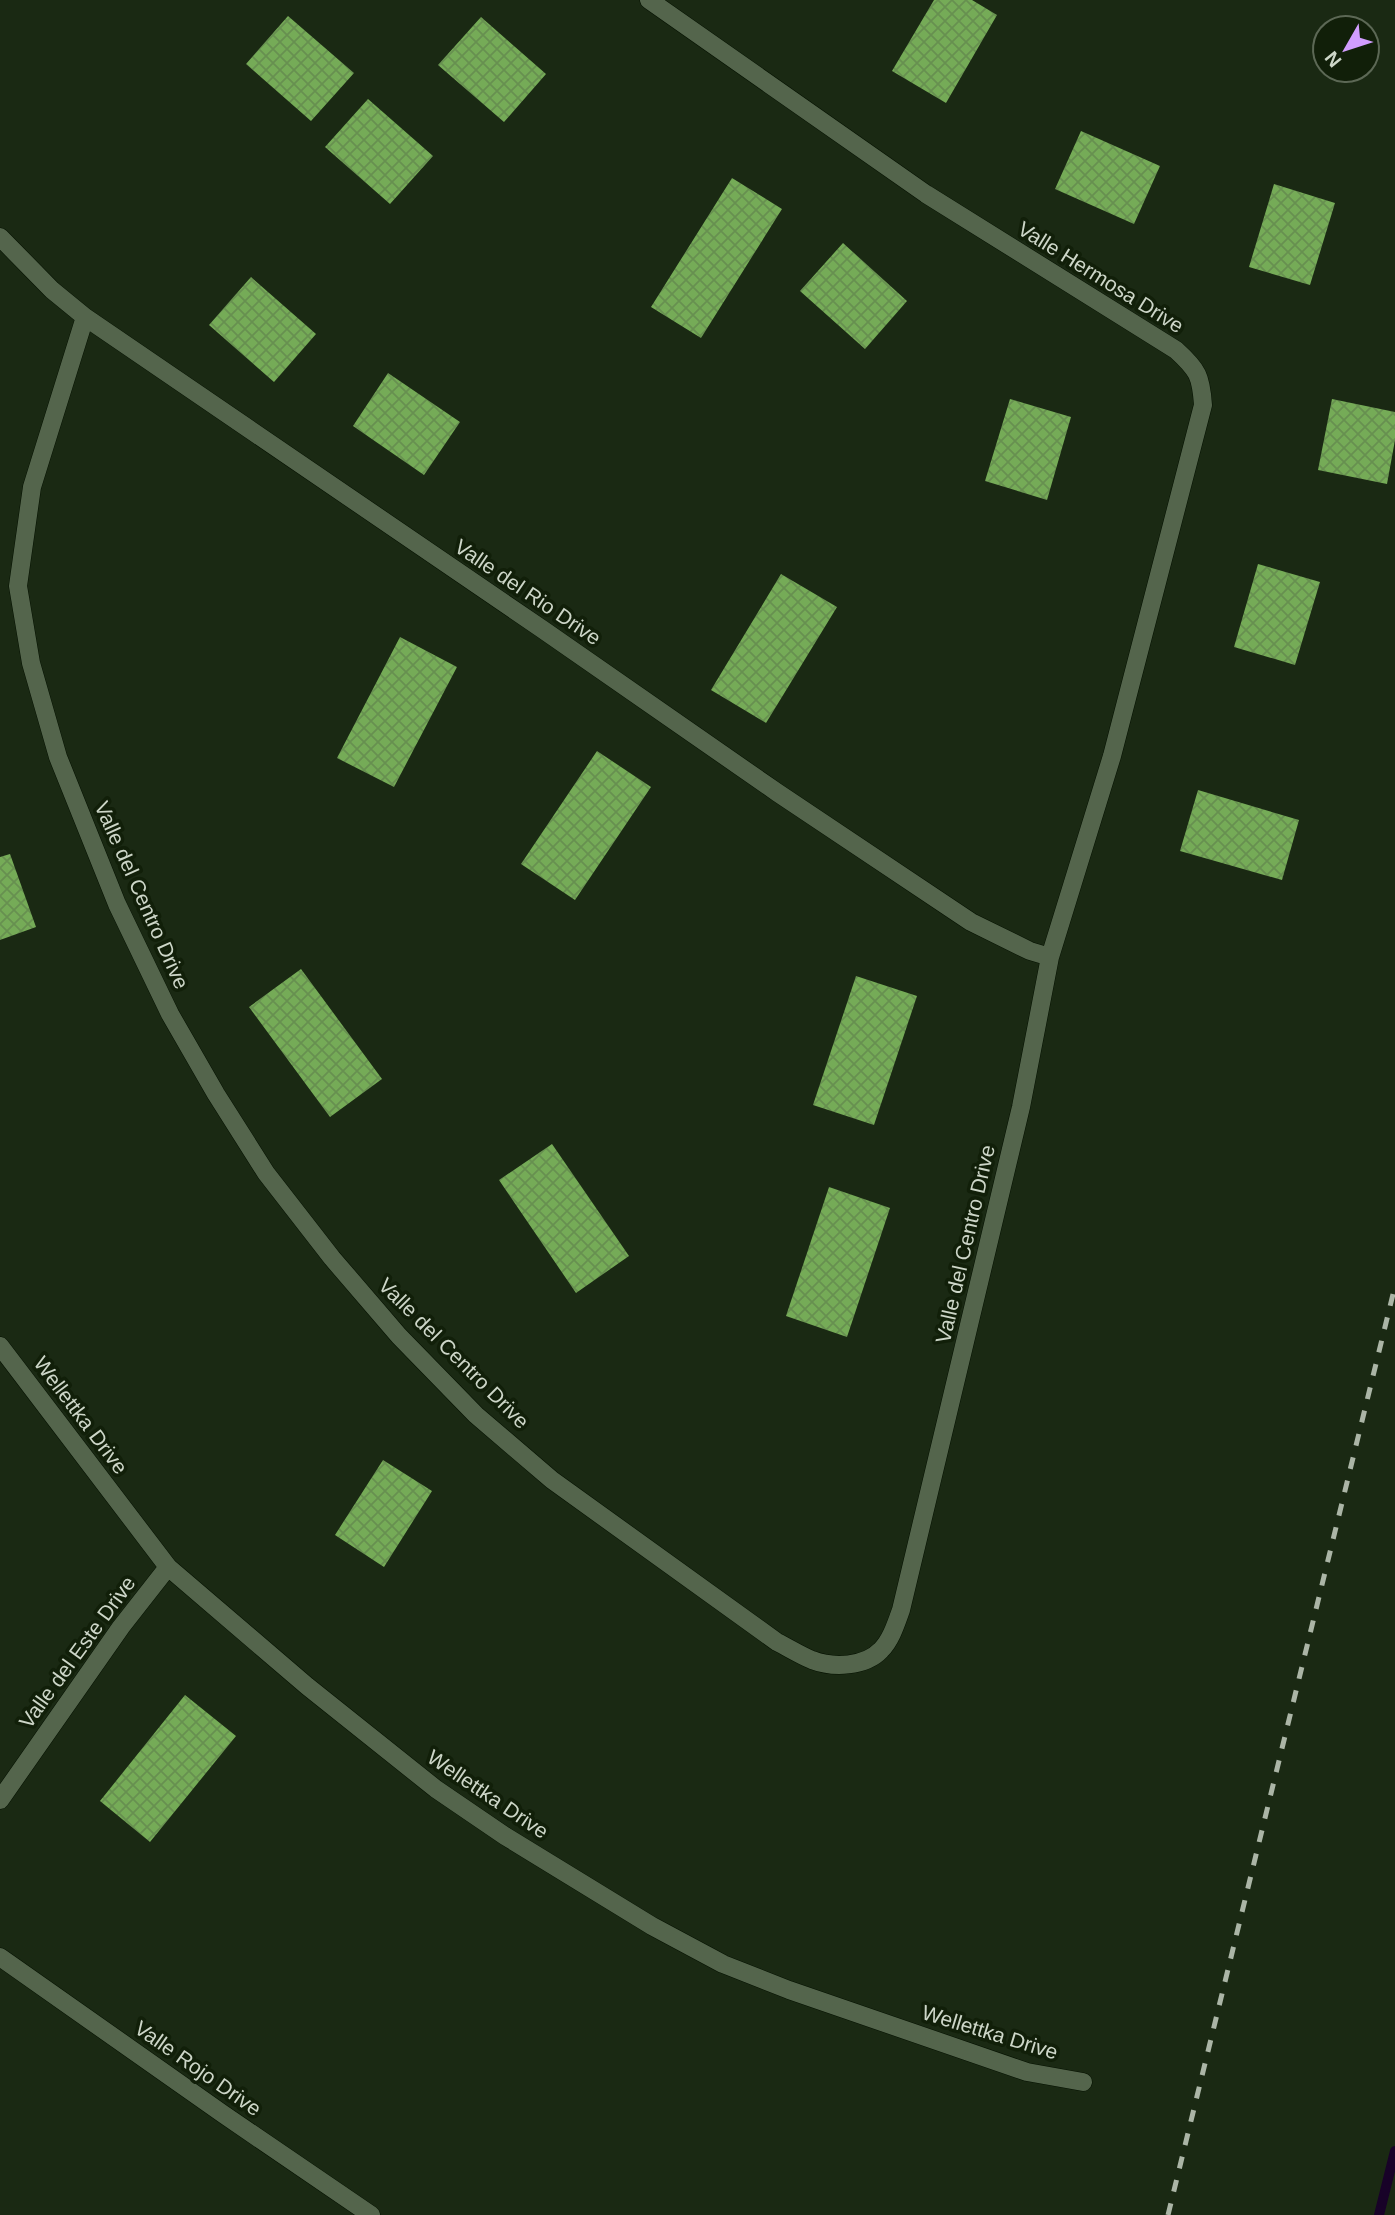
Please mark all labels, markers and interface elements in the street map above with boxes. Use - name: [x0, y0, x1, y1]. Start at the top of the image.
- north arrow: [1311, 14, 1381, 84]
- text: N: [1321, 47, 1346, 71]
- street label: Valle Hermosa Drive: [1014, 217, 1188, 337]
- street label: Valle del Rio Drive: [451, 535, 605, 649]
- street label: Valle del Centro Drive: [90, 798, 194, 992]
- street label: Valle del Centro Drive: [931, 1143, 999, 1345]
- street label: Valle del Centro Drive: [374, 1273, 534, 1433]
- street label: Wellettka Drive: [29, 1352, 133, 1478]
- street label: Valle del Este Drive: [14, 1572, 140, 1732]
- street label: Wellettka Drive: [423, 1745, 553, 1843]
- street label: Wellettka Drive: [919, 2000, 1061, 2064]
- street label: Valle Rojo Drive: [130, 2016, 266, 2120]

